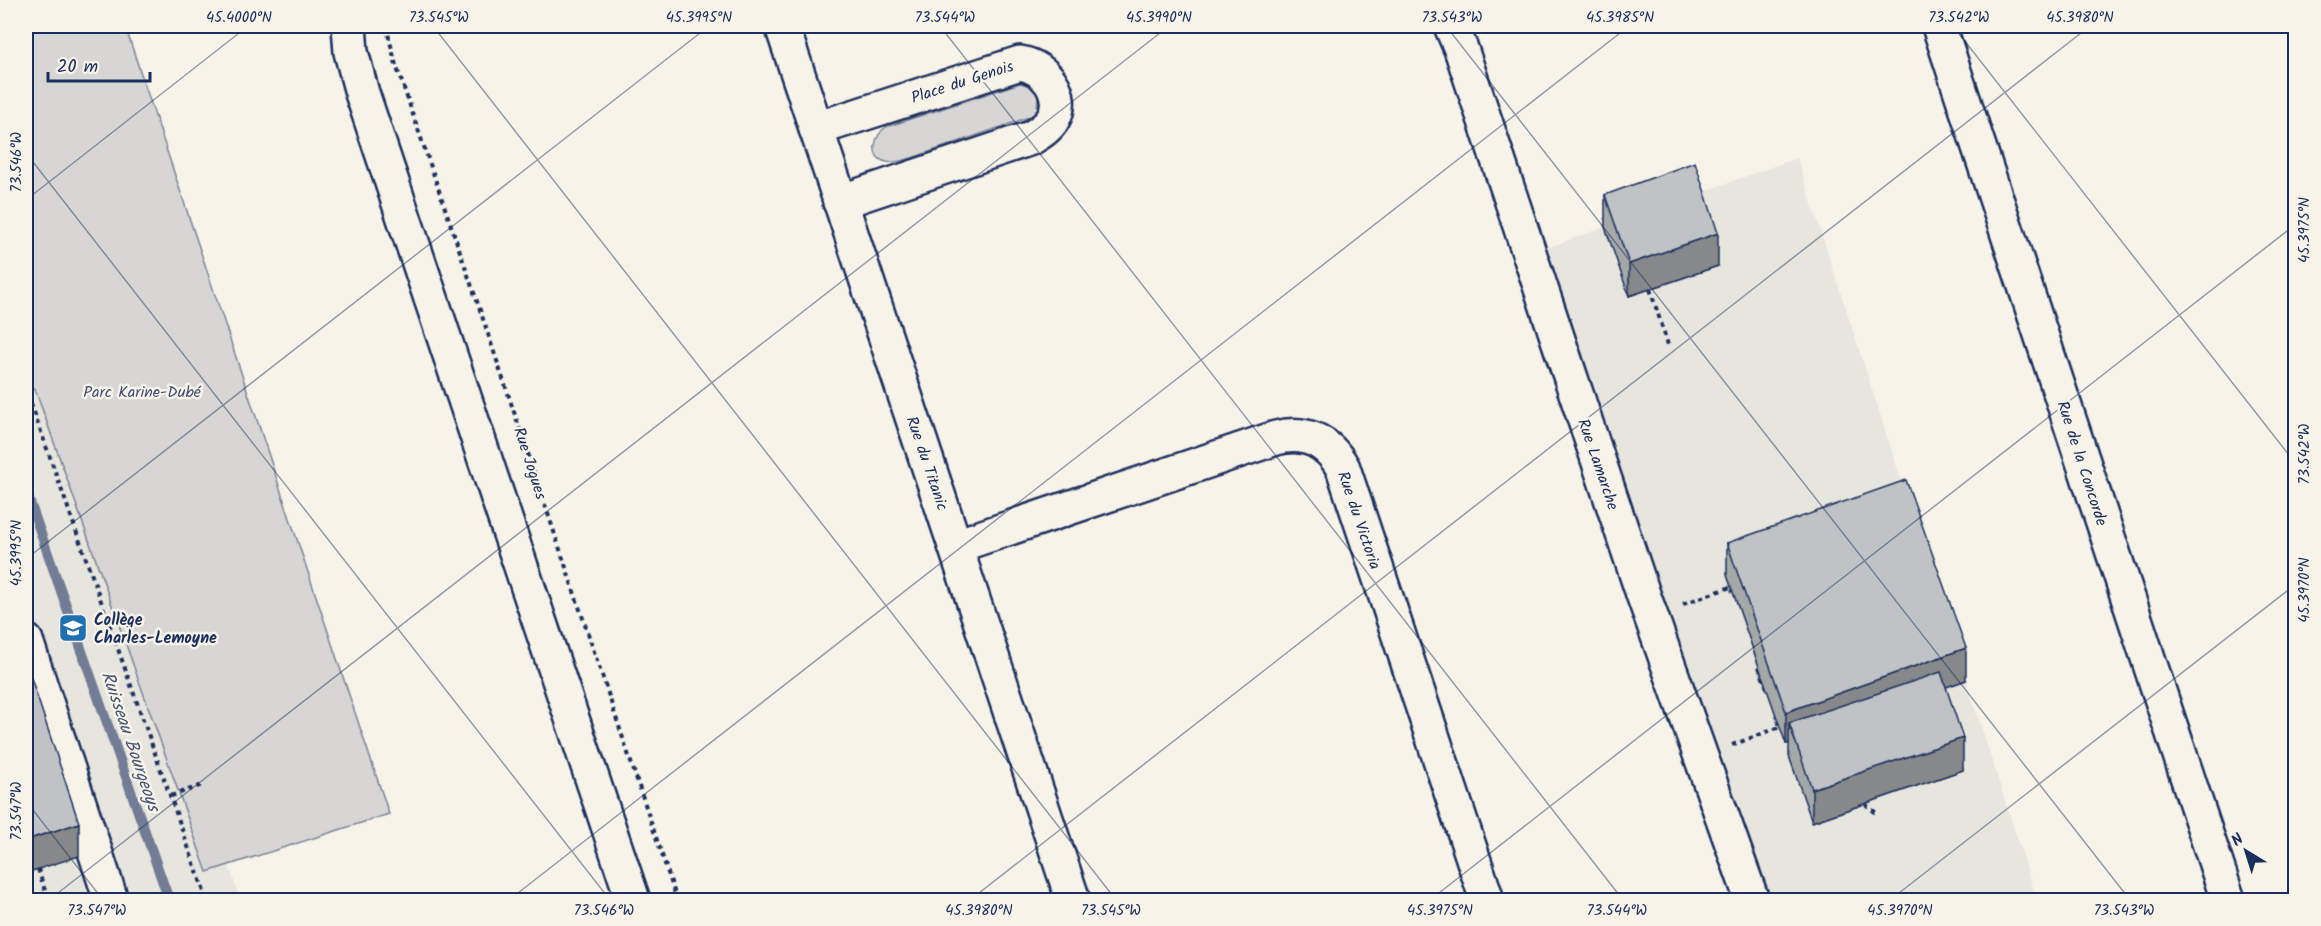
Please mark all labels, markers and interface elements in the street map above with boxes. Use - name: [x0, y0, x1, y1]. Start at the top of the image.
- text: 45.4000°N: [206, 6, 272, 30]
- text: 73.545°W: [409, 6, 469, 30]
- text: 45.3995°N: [666, 6, 732, 30]
- text: 73.544°W: [915, 6, 975, 30]
- text: 45.3990°N: [1126, 6, 1192, 30]
- text: 73.543°W: [1422, 6, 1483, 30]
- text: 45.3985°N: [1586, 6, 1654, 30]
- text: 73.542°W: [1929, 6, 1990, 30]
- text: 45.3980°N: [2046, 6, 2114, 30]
- scale bar: [48, 45, 150, 83]
- text: 20 m: [57, 53, 98, 82]
- street label: Place du Genois: [908, 54, 1017, 111]
- text: 73.546°W: [5, 131, 29, 192]
- text: 45.3975°N: [2293, 197, 2317, 263]
- park label: Parc Karine-Dubé: [83, 380, 202, 405]
- street label: Rue de la Concorde: [2050, 398, 2114, 529]
- street label: Rue du Titanic: [899, 413, 954, 514]
- street label: Rue Lamarche: [1570, 415, 1625, 514]
- text: 73.542°W: [2293, 423, 2317, 484]
- street label: Rue Jogues: [506, 424, 553, 503]
- street label: Rue du Victoria: [1330, 468, 1387, 573]
- text: 45.3995°N: [5, 520, 29, 586]
- text: 45.3970°N: [2293, 557, 2317, 623]
- place label: Collège Charles-Lemoyne: [94, 608, 217, 651]
- school or university icon: Collège Charles-Lemoyne: [57, 612, 89, 644]
- water label: Ruisseau Bourgeoys: [92, 668, 168, 818]
- text: 73.547°W: [5, 781, 29, 841]
- north arrow: [2216, 821, 2276, 881]
- text: N: [2226, 827, 2249, 853]
- text: 73.547°W: [67, 899, 127, 923]
- text: 73.546°W: [574, 899, 635, 923]
- text: 45.3980°N: [945, 899, 1013, 923]
- text: 73.545°W: [1081, 899, 1141, 923]
- text: 45.3975°N: [1407, 899, 1473, 923]
- text: 73.544°W: [1587, 899, 1647, 923]
- text: 45.3970°N: [1867, 899, 1933, 923]
- text: 73.543°W: [2094, 899, 2155, 923]

